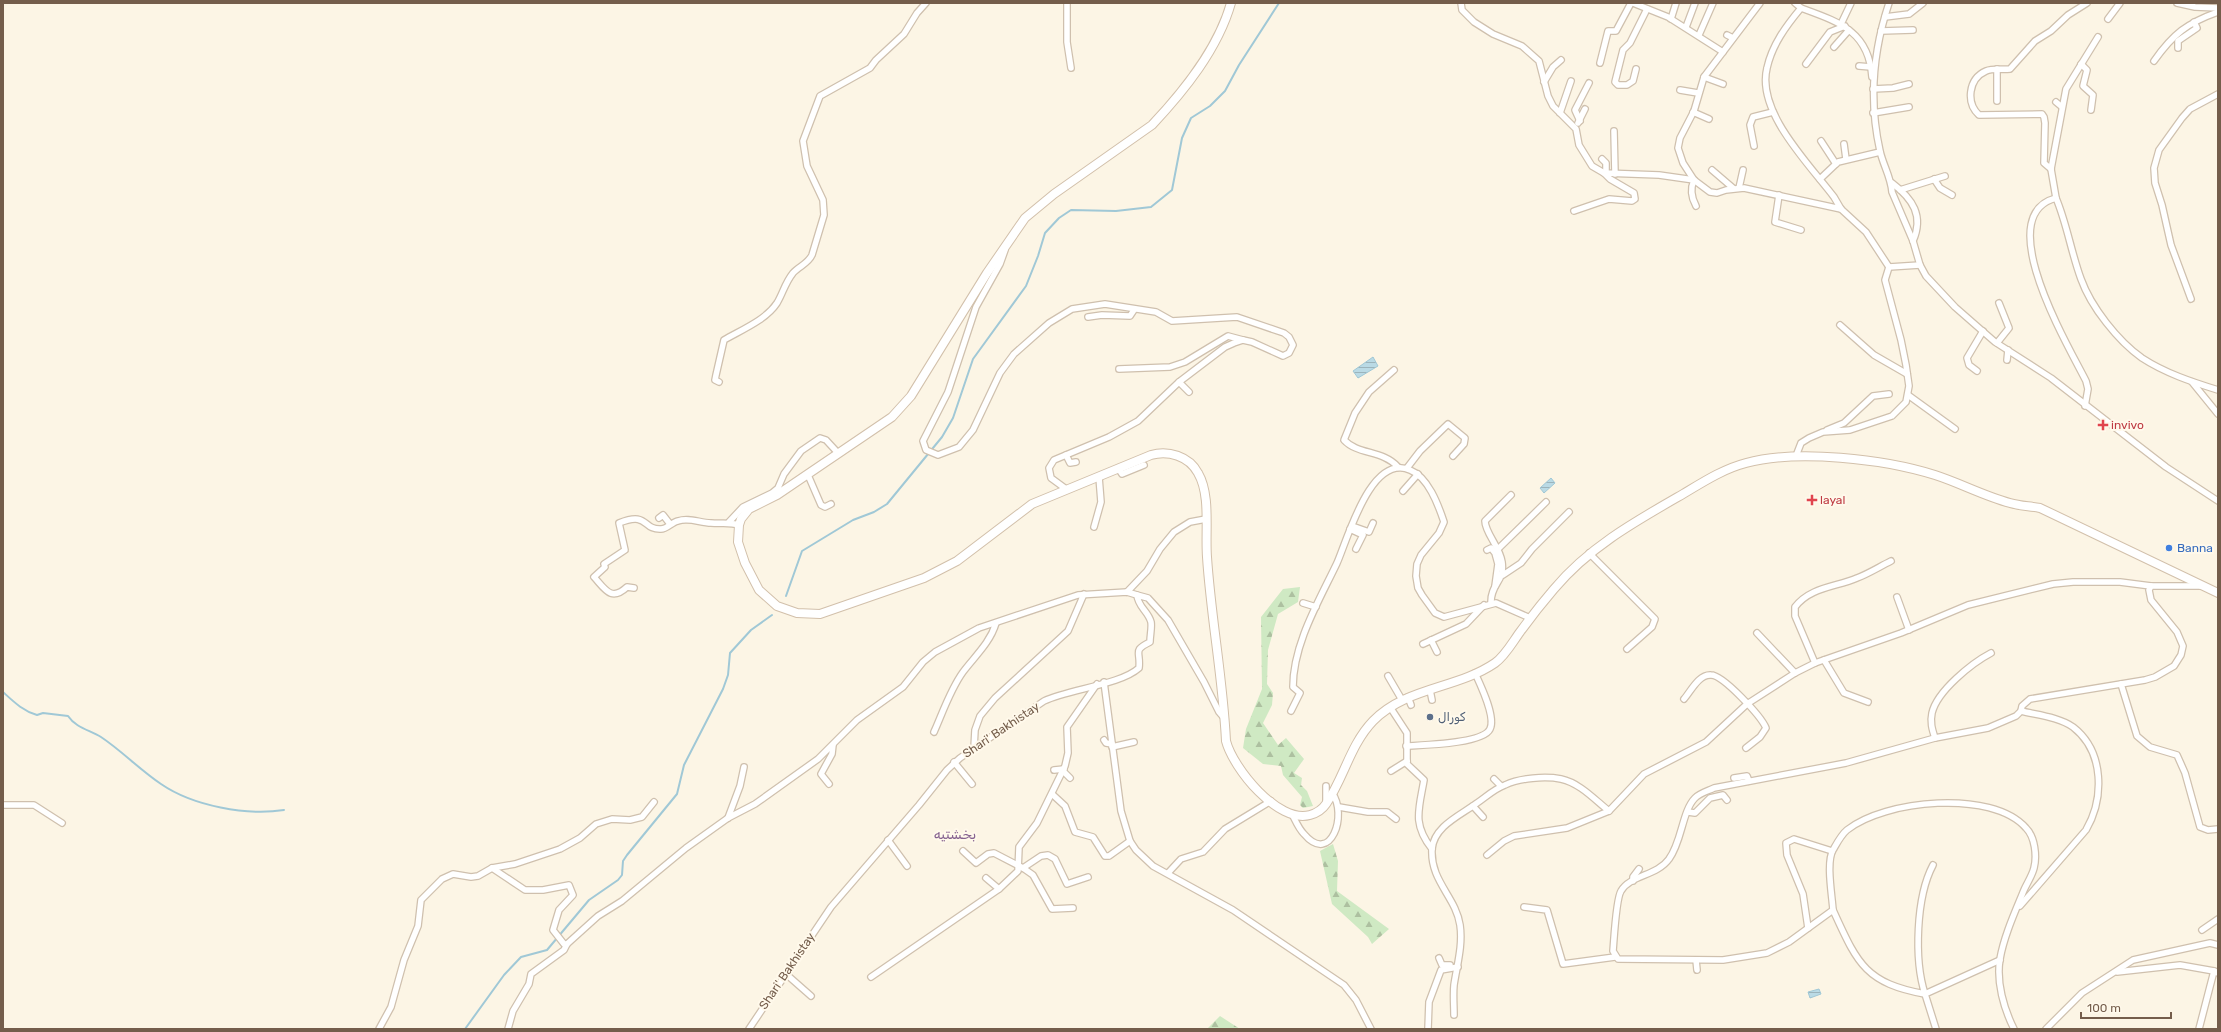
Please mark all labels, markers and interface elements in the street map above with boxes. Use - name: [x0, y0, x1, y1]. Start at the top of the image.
- place label: invivo: [2111, 418, 2144, 432]
- marker: invivo: [2098, 420, 2108, 430]
- place label: layal: [1820, 493, 1845, 507]
- marker: layal: [1807, 495, 1817, 505]
- place label: Banna: [2177, 541, 2213, 555]
- marker: Banna: [2164, 543, 2174, 553]
- street label: Shari' Bakhistay: [960, 699, 1042, 761]
- place label: كورال: [1438, 710, 1466, 725]
- marker: كورال: [1425, 712, 1435, 722]
- district label: بخشتيه: [934, 826, 976, 843]
- street label: Shari' Bakhistay: [756, 930, 818, 1012]
- scale bar: [2081, 994, 2171, 1020]
- text: 100 m: [2087, 1001, 2121, 1015]

